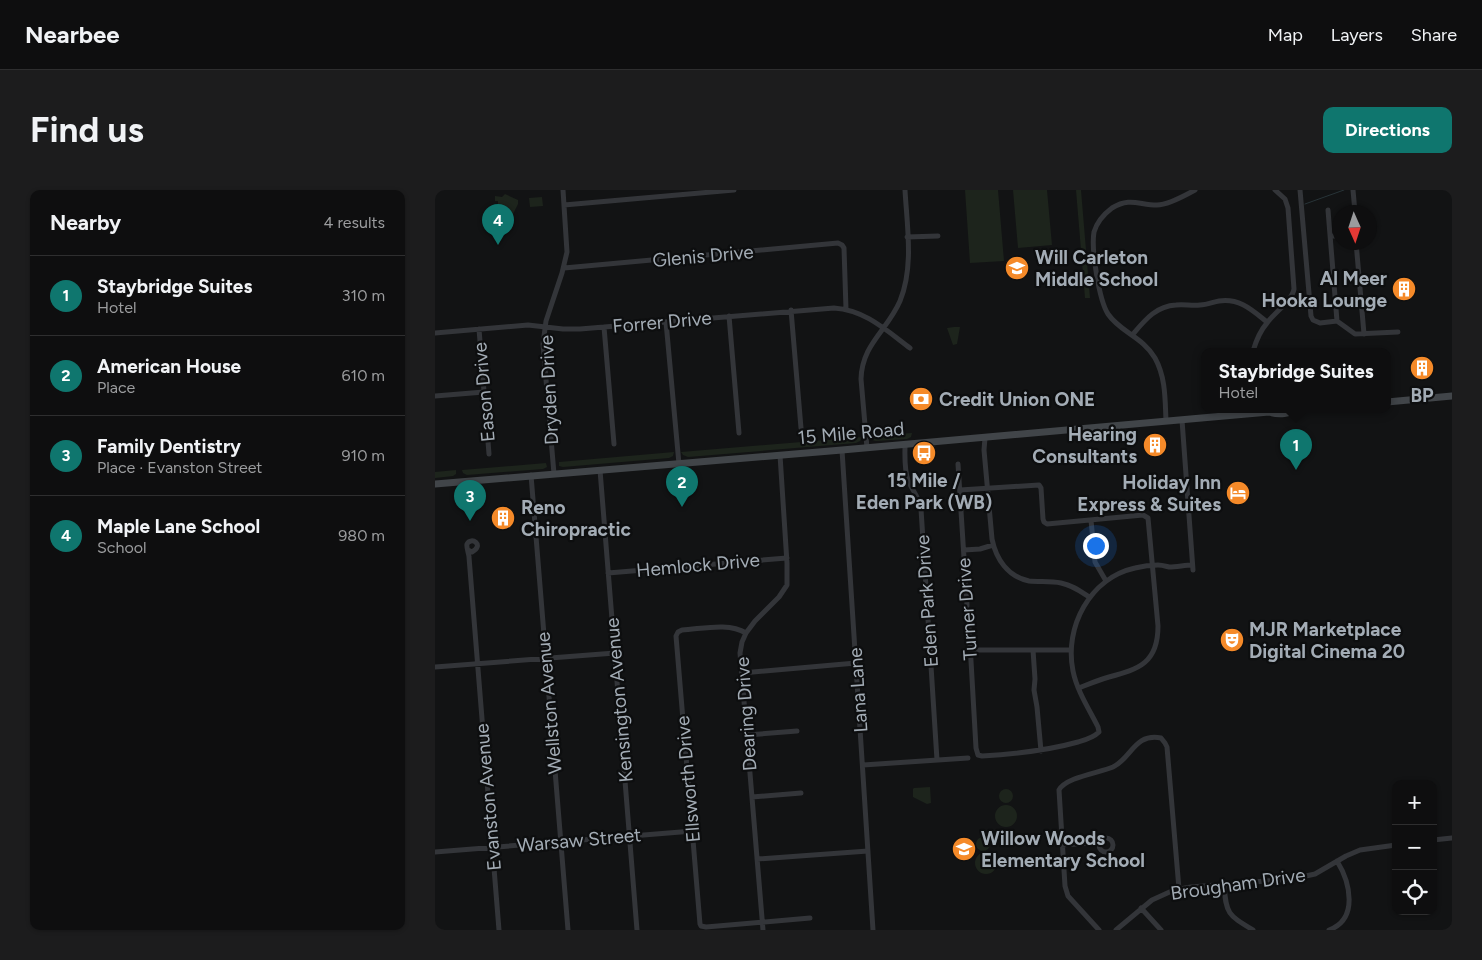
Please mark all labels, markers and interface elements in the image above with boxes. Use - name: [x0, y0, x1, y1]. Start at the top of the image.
- text: Nearbee: [25, 20, 120, 49]
- text: Map: [1268, 24, 1303, 46]
- text: Layers: [1331, 24, 1383, 46]
- text: Share: [1411, 24, 1457, 46]
- button: Directions: [1323, 107, 1452, 153]
- text: Find us: [30, 109, 144, 151]
- pin: 4: [482, 204, 514, 245]
- north arrow: [1332, 205, 1377, 250]
- text: Nearby: [50, 210, 121, 235]
- text: 4 results: [324, 213, 385, 232]
- street label: Glenis Drive: [651, 240, 755, 272]
- place label: Will Carleton Middle School: [1035, 246, 1158, 291]
- school or university icon: Will Carleton Middle School: [1004, 255, 1030, 281]
- place label: Al Meer Hooka Lounge: [1262, 267, 1387, 312]
- text: Staybridge Suites: [97, 275, 252, 298]
- building icon: Al Meer Hooka Lounge: [1391, 276, 1417, 302]
- text: 1: [63, 286, 69, 305]
- text: 310 m: [342, 286, 385, 305]
- text: Hotel: [97, 298, 137, 317]
- street label: Forrer Drive: [611, 306, 713, 338]
- street label: Dryden Drive: [535, 334, 563, 446]
- street label: Eason Drive: [468, 341, 500, 443]
- popup: [1201, 348, 1391, 413]
- text: American House: [97, 355, 241, 378]
- building icon: BP: [1409, 355, 1435, 381]
- text: Staybridge Suites: [1218, 360, 1374, 383]
- text: 2: [61, 366, 71, 385]
- text: 610 m: [342, 366, 385, 385]
- text: Place: [97, 378, 135, 397]
- text: Hotel: [1218, 383, 1258, 402]
- place label: BP: [1410, 384, 1434, 407]
- bank icon: Credit Union ONE: [908, 386, 934, 412]
- place label: Credit Union ONE: [939, 388, 1095, 411]
- street label: 15 Mile Road: [797, 417, 905, 449]
- place label: Hearing Consultants: [1032, 423, 1137, 468]
- pin: 1: [1280, 429, 1312, 470]
- building icon: Hearing Consultants: [1142, 432, 1168, 458]
- text: Family Dentistry: [97, 435, 241, 458]
- bus stop icon: 15 Mile / Eden Park (WB): [911, 440, 937, 466]
- text: 3: [62, 446, 70, 465]
- text: 910 m: [342, 446, 385, 465]
- text: Place · Evanston Street: [97, 458, 262, 477]
- pin: 2: [666, 466, 698, 507]
- place label: 15 Mile / Eden Park (WB): [856, 469, 992, 514]
- place label: Holiday Inn Express & Suites: [1077, 471, 1221, 516]
- pin: 3: [454, 480, 486, 521]
- hotel icon: Holiday Inn Express & Suites: [1225, 480, 1251, 506]
- place label: Reno Chiropractic: [521, 496, 631, 541]
- building icon: Reno Chiropractic: [490, 505, 516, 531]
- text: Maple Lane School: [97, 515, 260, 538]
- text: 4: [61, 526, 71, 545]
- text: 980 m: [338, 526, 385, 545]
- your location: [1083, 533, 1109, 559]
- street label: Eden Park Drive: [911, 534, 943, 668]
- text: School: [97, 538, 147, 557]
- street label: Hemlock Drive: [635, 548, 761, 582]
- street label: Turner Drive: [952, 557, 982, 661]
- street label: Kensington Avenue: [600, 617, 638, 783]
- place label: MJR Marketplace Digital Cinema 20: [1249, 618, 1405, 663]
- theatre icon: MJR Marketplace Digital Cinema 20: [1219, 627, 1245, 653]
- street label: Wellston Avenue: [531, 631, 567, 775]
- street label: Lana Lane: [844, 647, 872, 733]
- street label: Dearing Drive: [731, 656, 761, 772]
- street label: Ellsworth Drive: [671, 715, 705, 843]
- street label: Evanston Avenue: [470, 722, 506, 872]
- map controls: [1392, 780, 1437, 915]
- button: +: [1392, 780, 1437, 825]
- street label: Warsaw Street: [516, 823, 642, 857]
- button: −: [1392, 825, 1437, 870]
- place label: Willow Woods Elementary School: [981, 827, 1145, 872]
- school or university icon: Willow Woods Elementary School: [951, 836, 977, 862]
- street label: Brougham Drive: [1169, 863, 1307, 905]
- button: locate: [1392, 870, 1437, 915]

